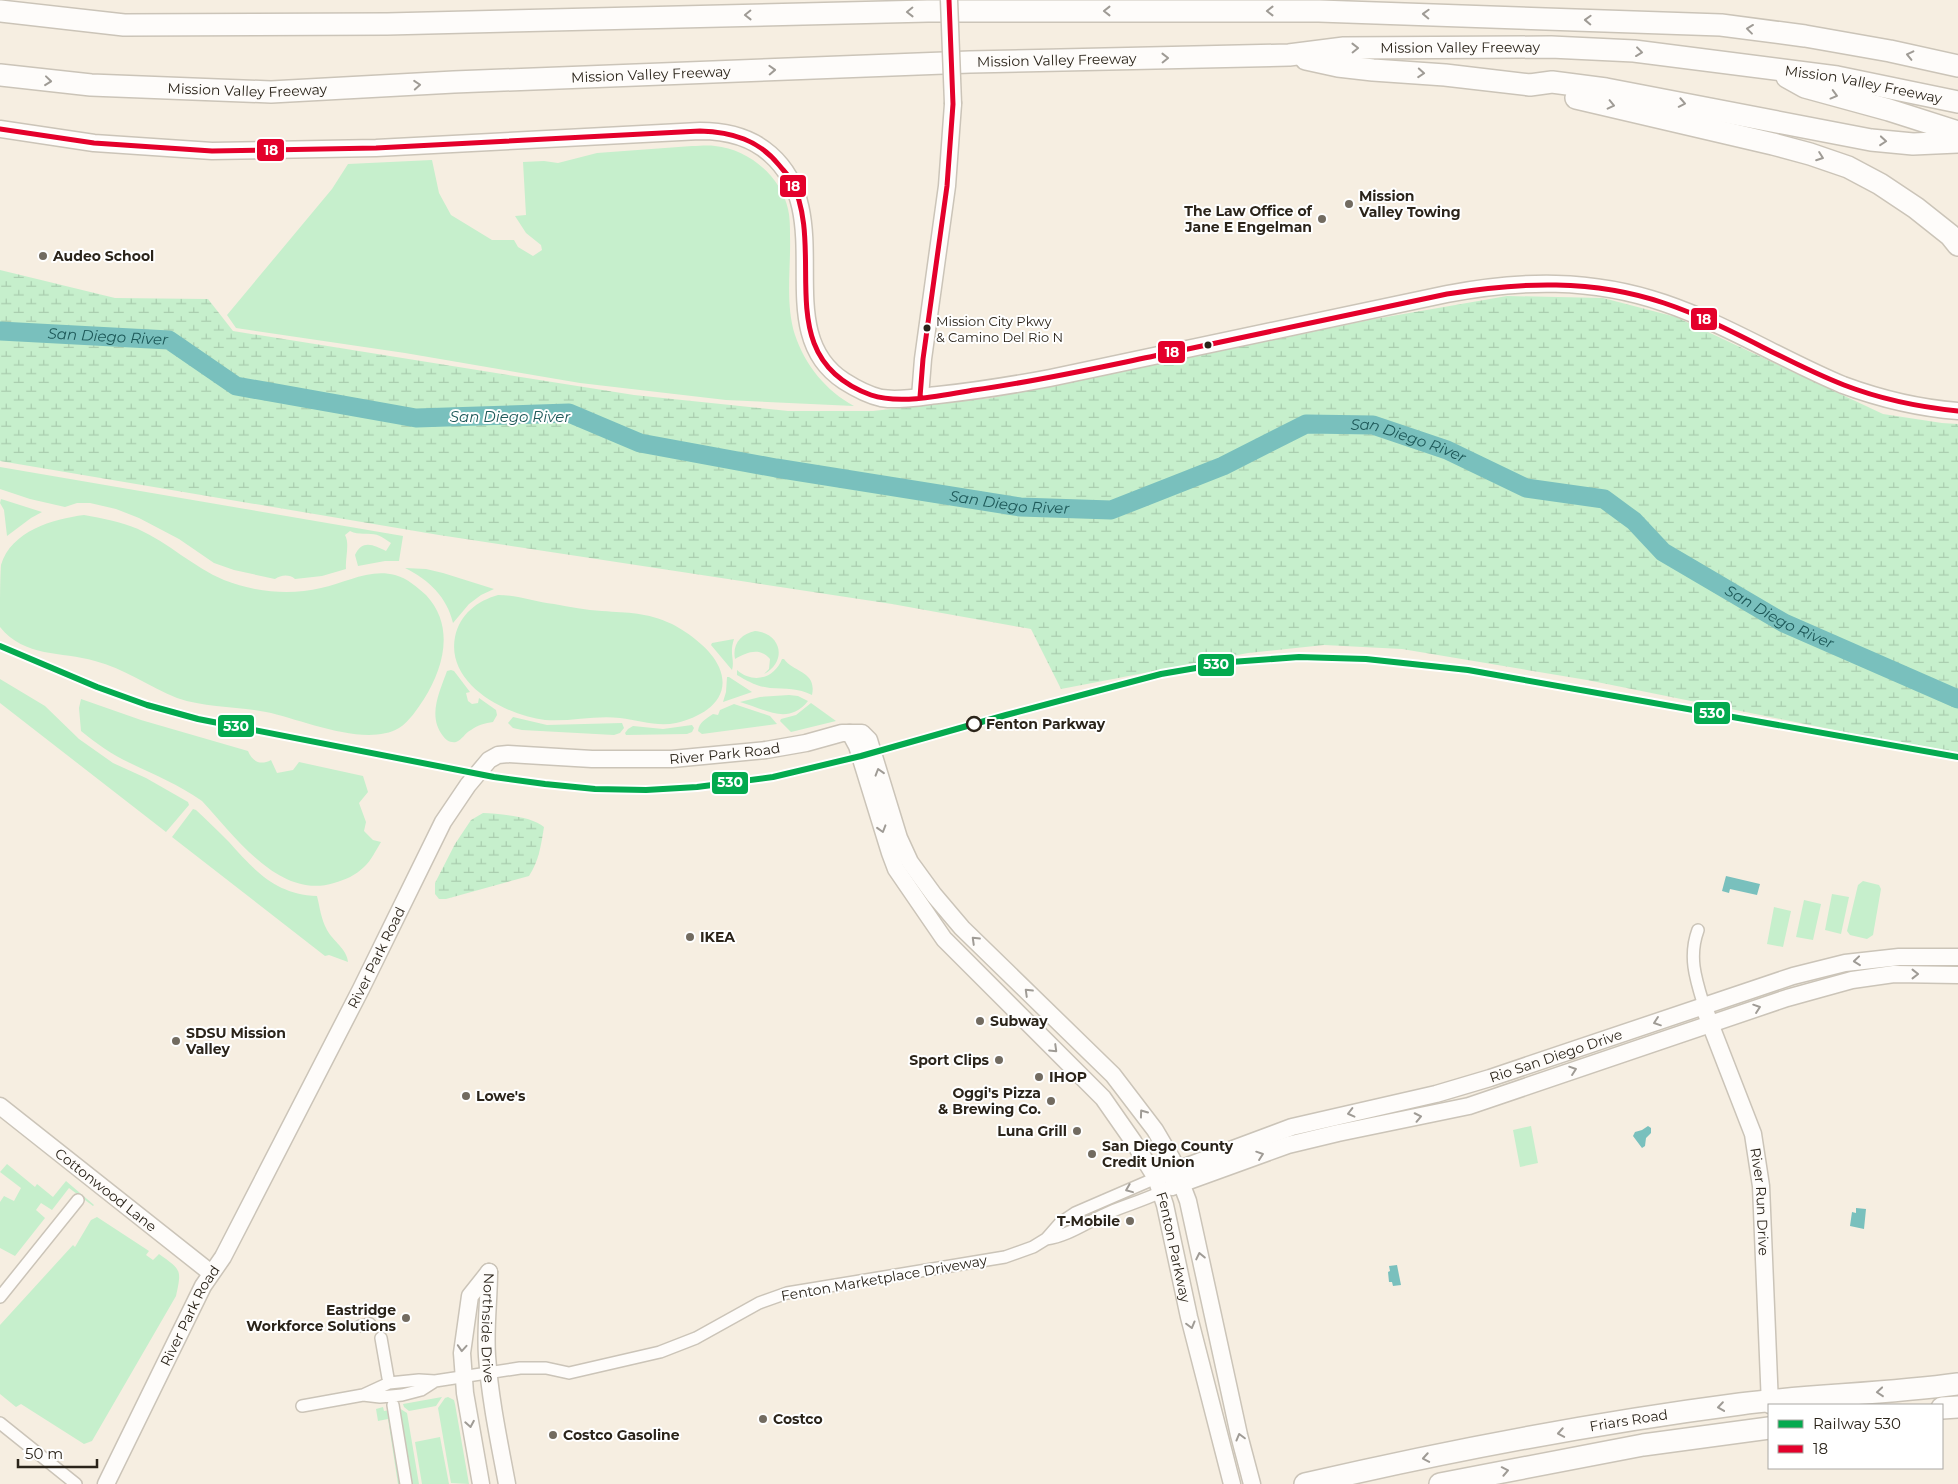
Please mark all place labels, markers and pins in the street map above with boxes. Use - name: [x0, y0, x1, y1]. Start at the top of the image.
- place label: Mission Valley Towing: [1358, 187, 1461, 221]
- marker: Mission Valley Towing: [1343, 198, 1355, 210]
- place label: The Law Office of Jane E Engelman: [1184, 202, 1313, 236]
- marker: The Law Office of Jane E Engelman: [1316, 213, 1328, 225]
- place label: Audeo School: [52, 247, 154, 265]
- marker: Audeo School: [37, 250, 49, 262]
- place label: Mission City Pkwy & Camino Del Rio N: [936, 313, 1063, 345]
- marker: Mission City Pkwy & Camino Del Rio N: [922, 323, 932, 333]
- unlabelled marker: [1203, 340, 1213, 350]
- place label: Fenton Parkway: [986, 715, 1106, 733]
- marker: Fenton Parkway: [966, 716, 982, 732]
- place label: IKEA: [700, 928, 735, 946]
- marker: IKEA: [684, 931, 696, 943]
- place label: Subway: [990, 1012, 1048, 1030]
- marker: Subway: [974, 1015, 986, 1027]
- place label: SDSU Mission Valley: [185, 1024, 286, 1058]
- marker: SDSU Mission Valley: [170, 1035, 182, 1047]
- place label: Sport Clips: [909, 1051, 990, 1069]
- marker: Sport Clips: [993, 1054, 1005, 1066]
- place label: IHOP: [1049, 1068, 1087, 1086]
- marker: IHOP: [1033, 1071, 1045, 1083]
- place label: Oggi's Pizza & Brewing Co.: [938, 1084, 1041, 1118]
- place label: Lowe's: [476, 1087, 526, 1105]
- marker: Lowe's: [460, 1090, 472, 1102]
- marker: Oggi's Pizza & Brewing Co.: [1045, 1095, 1057, 1107]
- place label: Luna Grill: [997, 1122, 1067, 1140]
- marker: Luna Grill: [1071, 1125, 1083, 1137]
- place label: San Diego County Credit Union: [1102, 1137, 1234, 1171]
- marker: San Diego County Credit Union: [1086, 1148, 1098, 1160]
- place label: T-Mobile: [1057, 1212, 1120, 1230]
- marker: T-Mobile: [1124, 1215, 1136, 1227]
- place label: Eastridge Workforce Solutions: [246, 1301, 397, 1335]
- marker: Eastridge Workforce Solutions: [400, 1312, 412, 1324]
- place label: Costco: [773, 1410, 823, 1428]
- marker: Costco: [757, 1413, 769, 1425]
- place label: Costco Gasoline: [563, 1426, 680, 1444]
- marker: Costco Gasoline: [547, 1429, 559, 1441]

